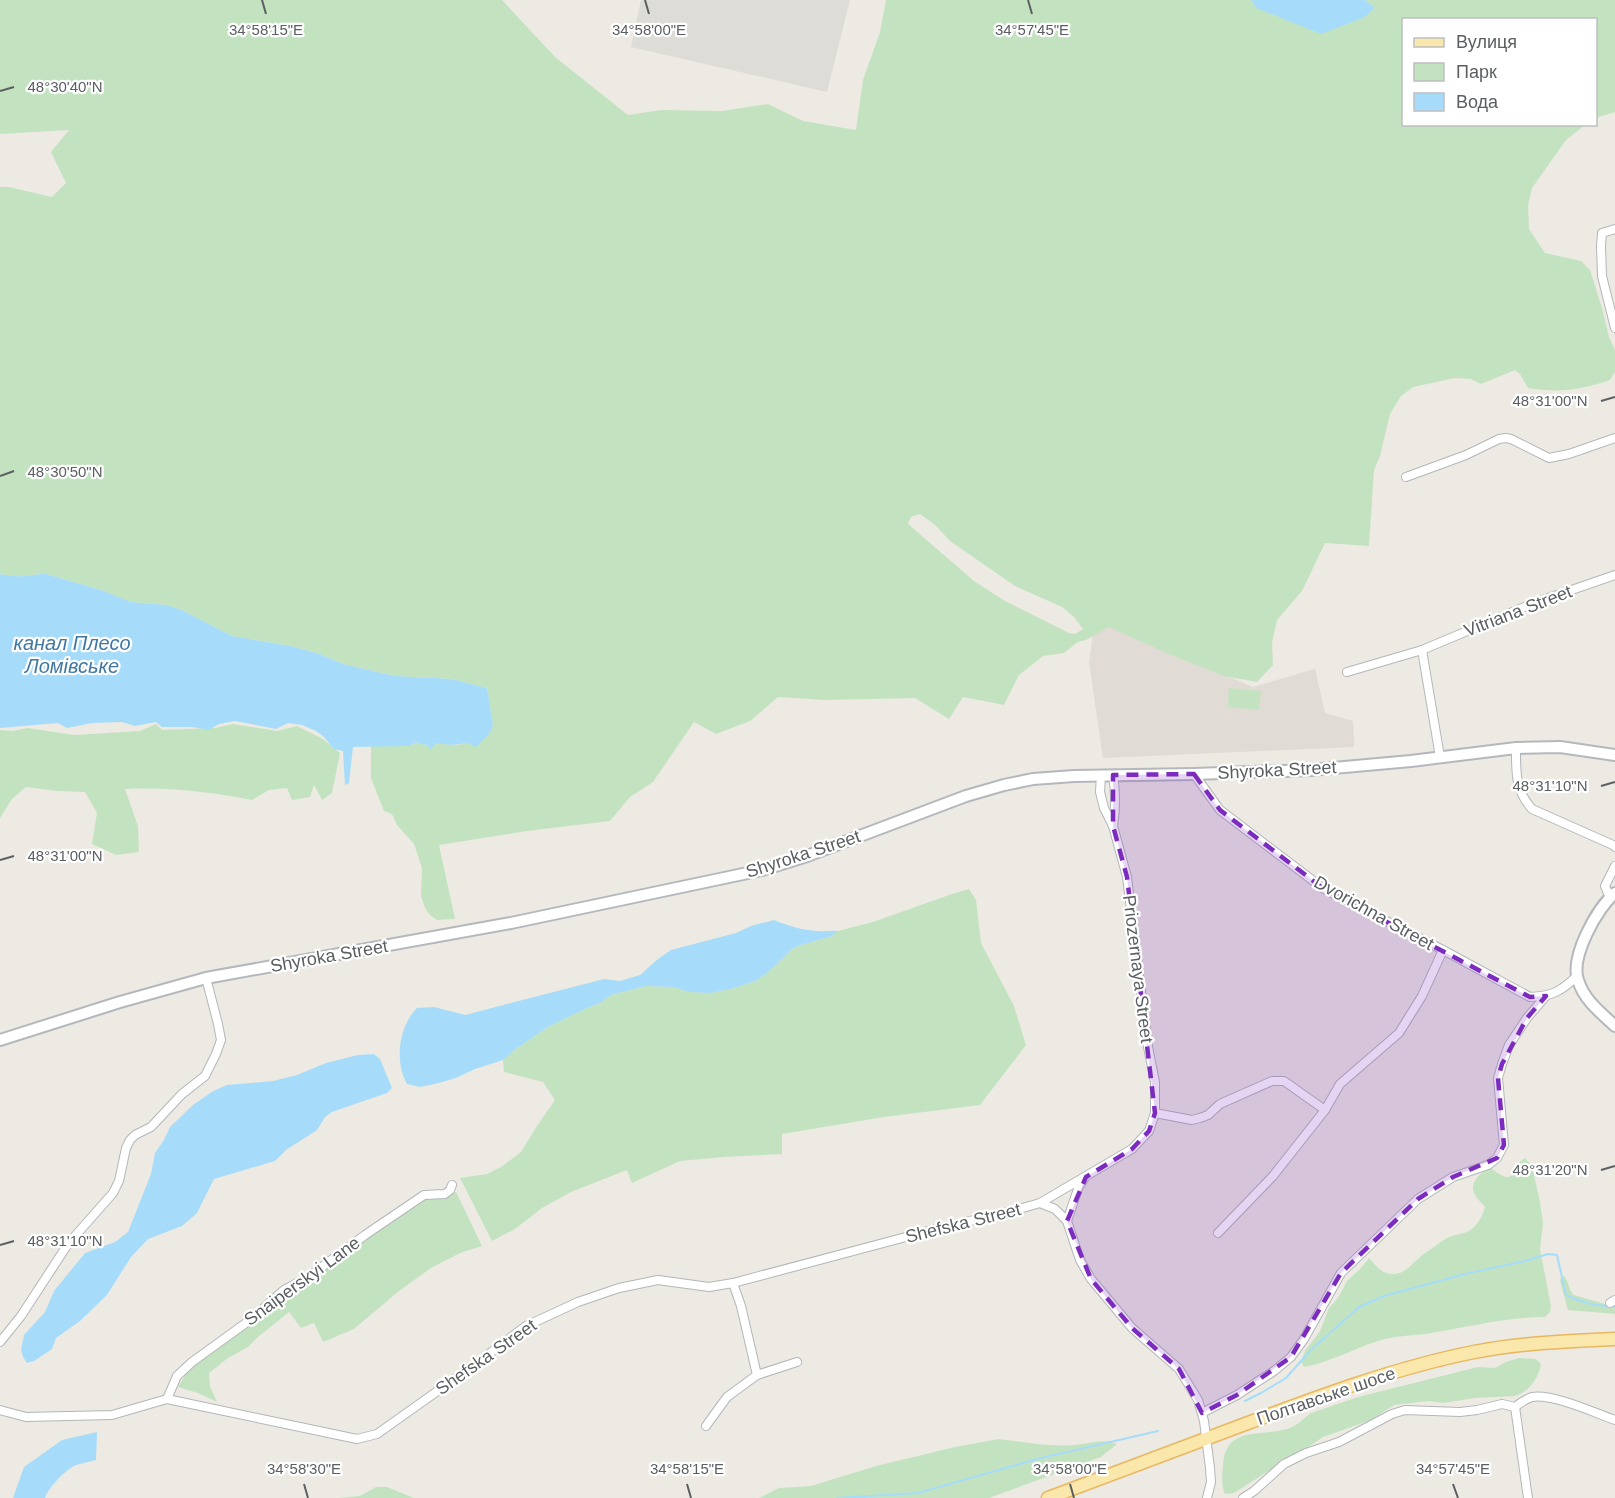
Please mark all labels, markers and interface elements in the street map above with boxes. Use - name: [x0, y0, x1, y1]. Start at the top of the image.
- legend: [1402, 18, 1597, 126]
- text: 34°58'15"E: [229, 21, 303, 38]
- text: 34°58'00"E: [612, 21, 686, 38]
- text: 34°57'45"E: [995, 21, 1069, 38]
- text: Вулиця: [1456, 32, 1517, 52]
- text: Парк: [1456, 62, 1497, 82]
- text: 48°30'40"N: [27, 78, 103, 95]
- text: Вода: [1456, 92, 1499, 112]
- text: 48°31'00"N: [1512, 392, 1588, 409]
- text: 48°30'50"N: [27, 463, 103, 480]
- street label: Vitriana Street: [1461, 581, 1575, 641]
- water label: канал Плесо Ломівське: [13, 632, 131, 677]
- street label: Shyroka Street: [1217, 757, 1337, 783]
- text: 48°31'10"N: [1512, 777, 1588, 794]
- street label: Shyroka Street: [743, 826, 863, 882]
- text: 48°31'00"N: [27, 847, 103, 864]
- street label: Dvorichna Street: [1311, 872, 1437, 954]
- street label: Priozernaya Street: [1119, 894, 1157, 1044]
- street label: Shyroka Street: [269, 936, 389, 976]
- text: 48°31'20"N: [1512, 1161, 1588, 1178]
- street label: Shefska Street: [903, 1199, 1023, 1247]
- text: 48°31'10"N: [27, 1232, 103, 1249]
- street label: Snaiperskyi Lane: [240, 1232, 364, 1330]
- street label: Shefska Street: [432, 1315, 540, 1399]
- street label: Полтавське шосе: [1254, 1363, 1398, 1429]
- text: 34°58'30"E: [267, 1460, 341, 1477]
- text: 34°58'15"E: [650, 1460, 724, 1477]
- text: 34°58'00"E: [1033, 1460, 1107, 1477]
- text: 34°57'45"E: [1416, 1460, 1490, 1477]

